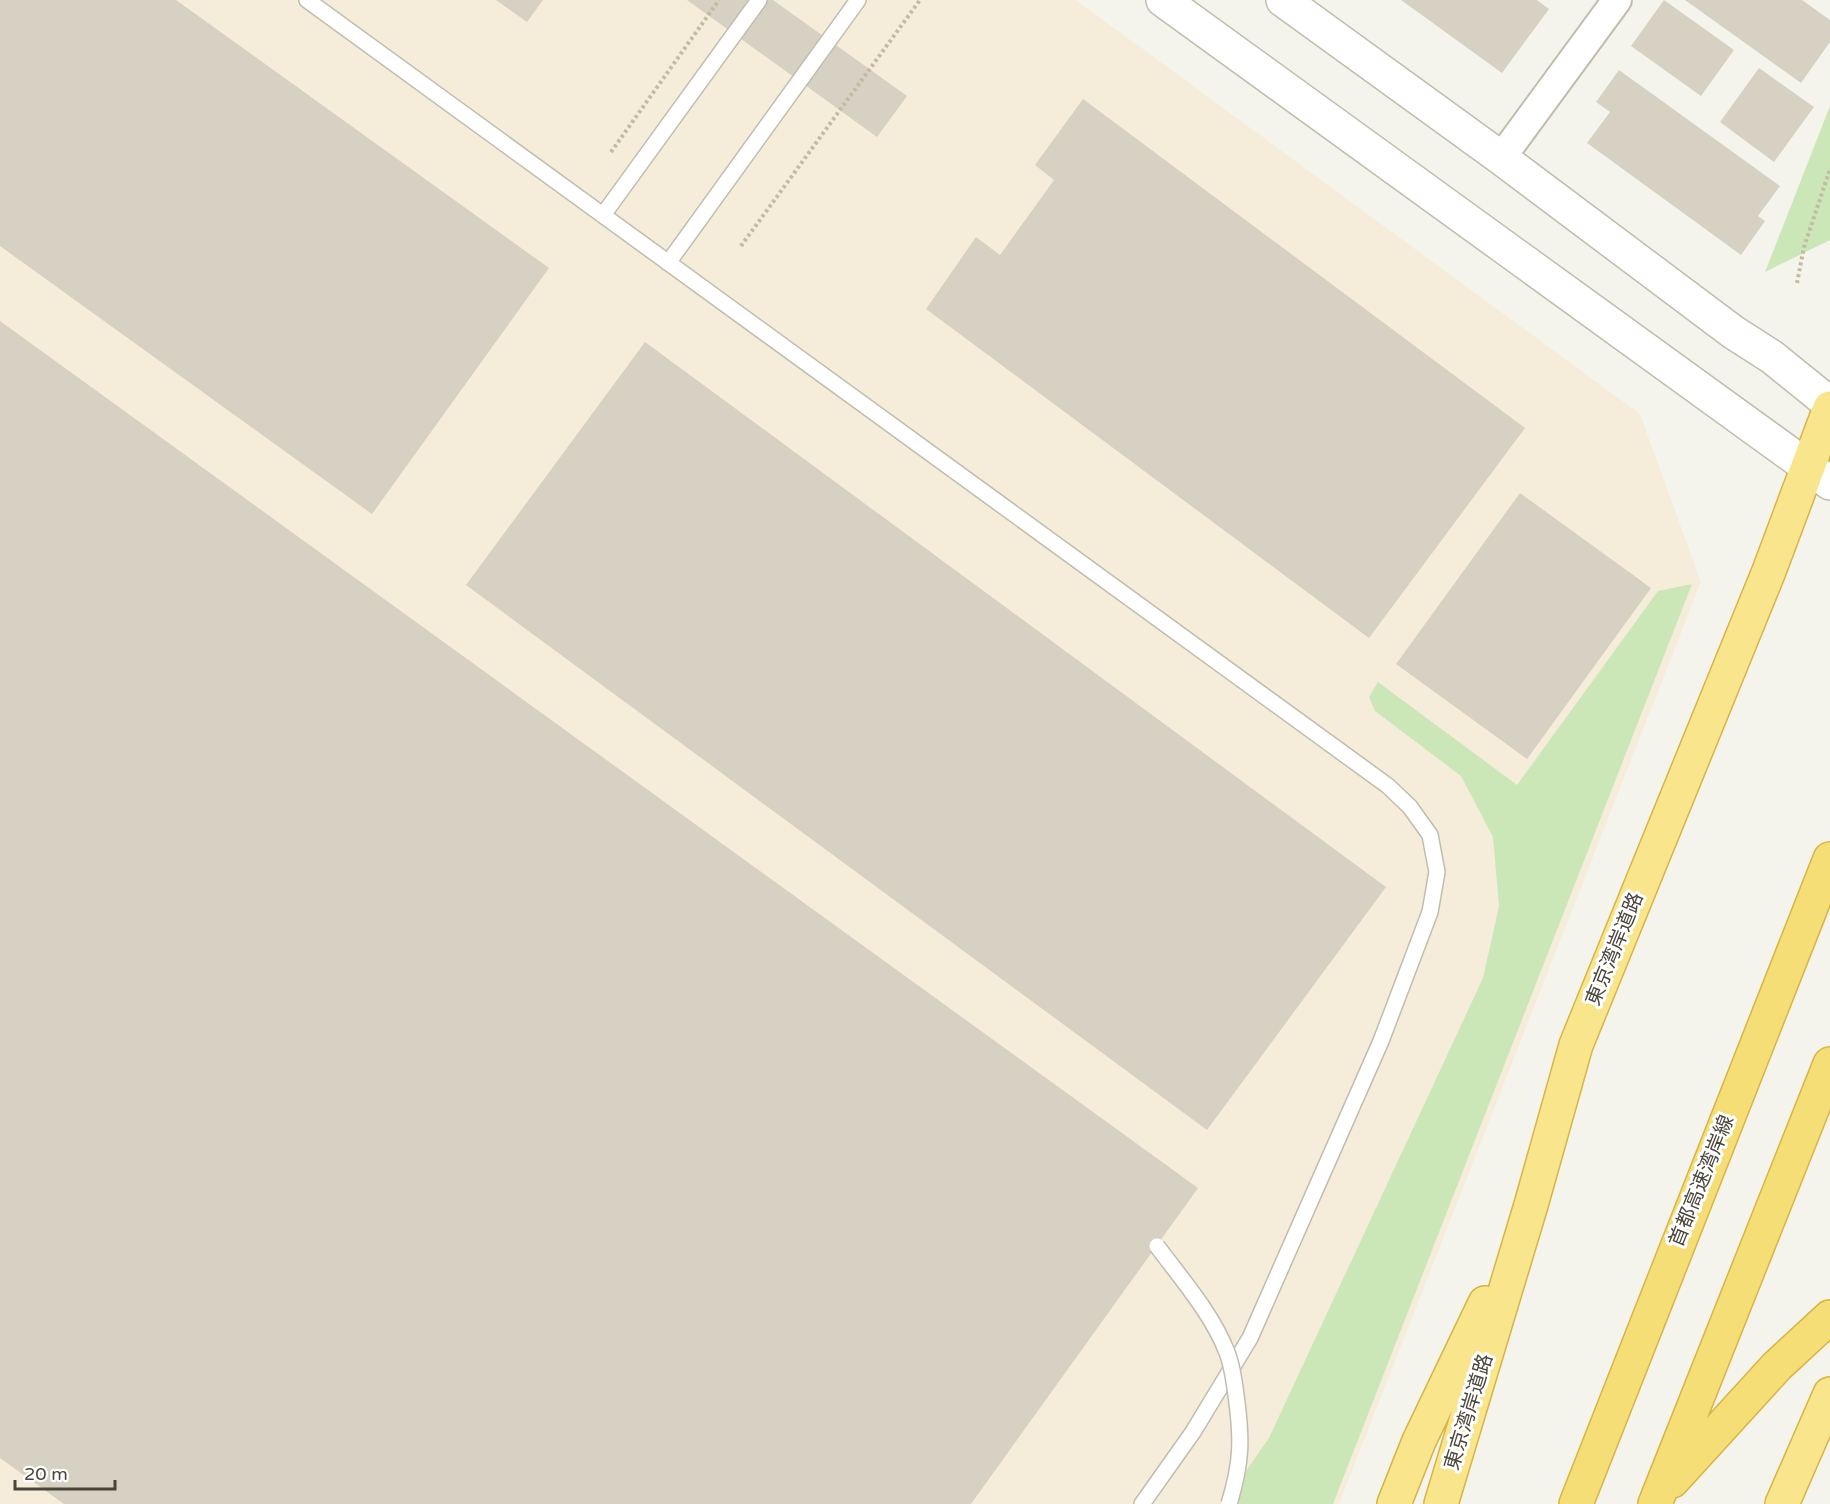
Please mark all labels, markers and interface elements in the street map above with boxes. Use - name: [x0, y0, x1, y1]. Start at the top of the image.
- street label: 東京湾岸道路: [1581, 889, 1649, 1009]
- street label: 首都高速湾岸線: [1665, 1112, 1739, 1250]
- street label: 東京湾岸道路: [1440, 1351, 1498, 1473]
- scale bar: [15, 1453, 116, 1491]
- text: 20 m: [24, 1463, 68, 1485]

